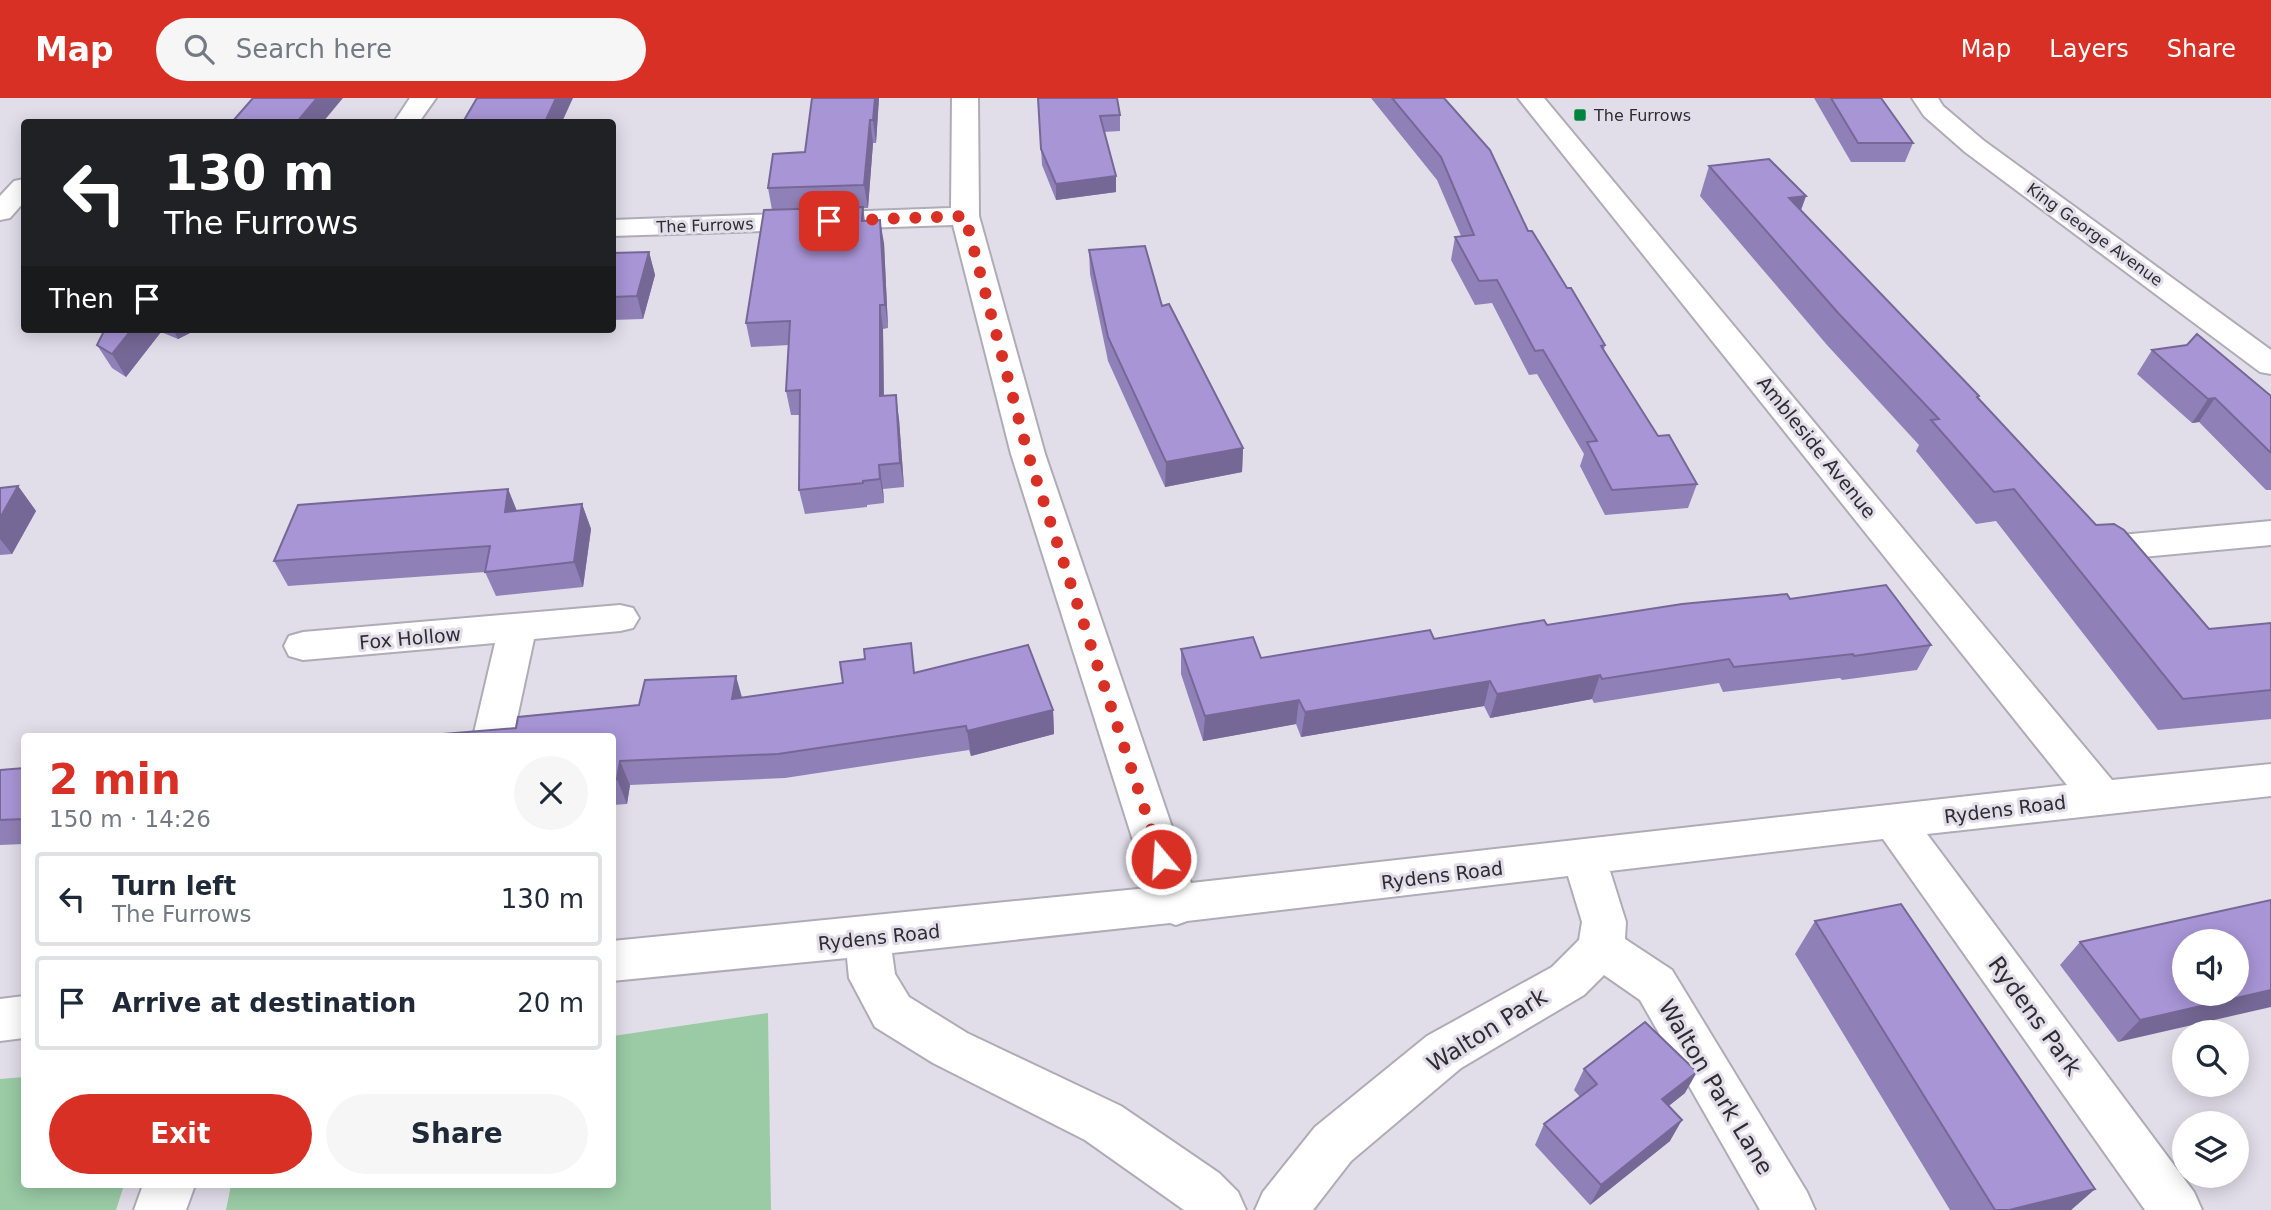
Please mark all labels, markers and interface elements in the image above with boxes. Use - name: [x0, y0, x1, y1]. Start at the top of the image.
- search box: [156, 18, 646, 81]
- text: Map: [35, 30, 114, 69]
- icon: search: [180, 30, 218, 68]
- text: Search here: [236, 34, 392, 64]
- text: Map: [1961, 35, 2011, 63]
- text: Layers: [2049, 35, 2129, 63]
- text: Share: [2167, 35, 2236, 63]
- place label: The Furrows: [1593, 106, 1691, 125]
- marker: The Furrows: [1572, 107, 1588, 123]
- text: 130 m: [164, 145, 334, 202]
- icon: left: [49, 147, 140, 238]
- street label: King George Avenue: [2023, 179, 2166, 290]
- pin: [799, 191, 859, 251]
- icon: arrive: [810, 202, 848, 240]
- text: The Furrows: [164, 204, 358, 242]
- street label: The Furrows: [655, 214, 754, 237]
- icon: arrive: [128, 280, 166, 318]
- text: Then: [49, 284, 114, 314]
- street label: Ambleside Avenue: [1753, 372, 1881, 522]
- street label: Fox Hollow: [358, 623, 462, 653]
- text: 2 min: [49, 755, 181, 804]
- button: close: [514, 756, 588, 830]
- street label: Rydens Road: [1943, 791, 2067, 827]
- text: 150 m · 14:26: [49, 806, 211, 832]
- position arrow: [1124, 822, 1198, 896]
- street label: Rydens Road: [1380, 857, 1504, 893]
- text: Turn left: [112, 871, 236, 901]
- icon: left: [53, 880, 91, 918]
- text: 130 m: [501, 884, 584, 914]
- text: The Furrows: [112, 901, 252, 927]
- street label: Rydens Road: [817, 920, 941, 954]
- map controls: [2172, 929, 2249, 1188]
- button: sound: [2172, 929, 2249, 1006]
- street label: Rydens Park: [1983, 951, 2087, 1081]
- street label: Walton Park: [1422, 982, 1552, 1077]
- icon: arrive: [53, 984, 91, 1022]
- text: Arrive at destination: [112, 988, 416, 1018]
- text: 20 m: [517, 988, 584, 1018]
- street label: Walton Park Lane: [1654, 995, 1778, 1179]
- button: search: [2172, 1020, 2249, 1097]
- button: Exit: [49, 1094, 312, 1174]
- button: Share: [326, 1094, 588, 1174]
- button: layers: [2172, 1111, 2249, 1188]

